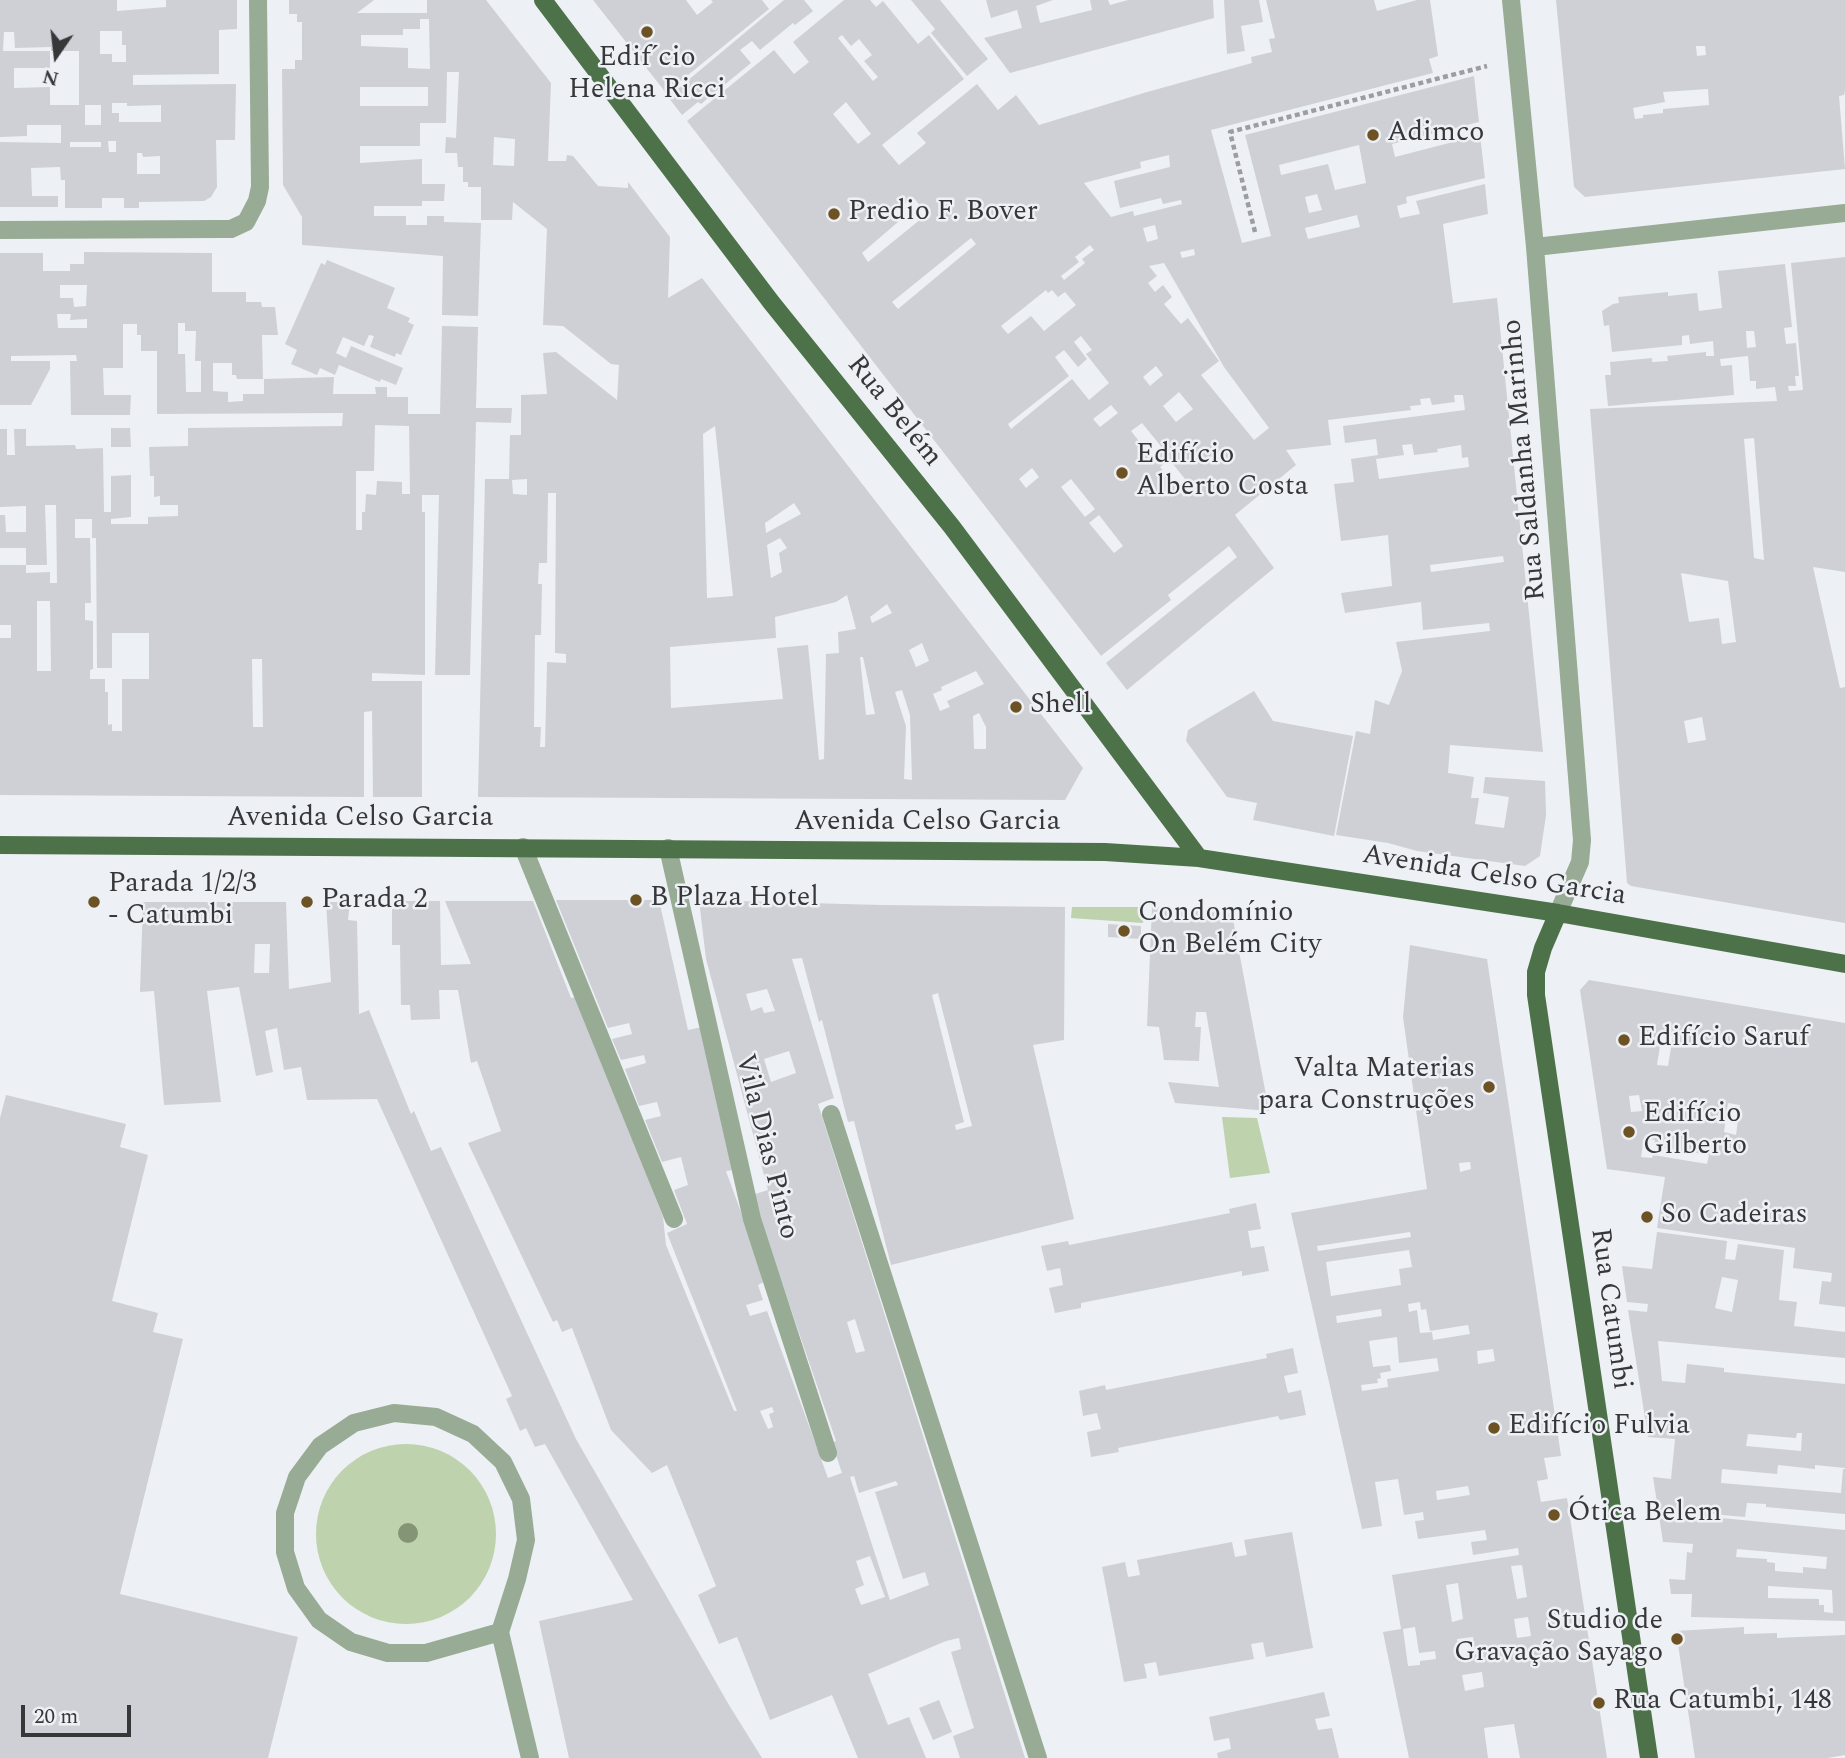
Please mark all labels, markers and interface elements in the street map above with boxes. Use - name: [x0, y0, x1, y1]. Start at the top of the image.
- north arrow: [21, 21, 91, 91]
- marker: Edif´cio Helena Ricci: [639, 24, 655, 40]
- place label: Edif´cio Helena Ricci: [568, 43, 726, 109]
- text: N: [40, 61, 62, 93]
- place label: Adimco: [1387, 118, 1484, 152]
- marker: Adimco: [1365, 127, 1381, 143]
- place label: Predio F. Bover: [848, 197, 1038, 231]
- marker: Predio F. Bover: [826, 206, 842, 222]
- street label: Rua Saldanha Marinho: [1497, 318, 1555, 602]
- street label: Rua Belém: [838, 350, 948, 474]
- place label: Edifício Alberto Costa: [1136, 440, 1308, 506]
- marker: Edifício Alberto Costa: [1114, 465, 1130, 481]
- place label: Shell: [1030, 690, 1091, 724]
- marker: Shell: [1008, 699, 1024, 715]
- street label: Avenida Celso Garcia: [227, 803, 493, 837]
- street label: Avenida Celso Garcia: [794, 807, 1060, 841]
- street label: Avenida Celso Garcia: [1360, 840, 1628, 914]
- place label: Parada 1/2/3 - Catumbi: [108, 869, 256, 935]
- place label: B Plaza Hotel: [650, 883, 819, 917]
- place label: Parada 2: [321, 885, 427, 919]
- marker: B Plaza Hotel: [628, 892, 644, 908]
- marker: Parada 1/2/3 - Catumbi: [86, 894, 102, 910]
- marker: Parada 2: [299, 894, 315, 910]
- place label: Condomínio On Belém City: [1138, 898, 1321, 964]
- marker: Condomínio On Belém City: [1116, 923, 1132, 939]
- place label: Edifício Saruf: [1638, 1023, 1809, 1057]
- marker: Edifício Saruf: [1616, 1032, 1632, 1048]
- street label: Vila Dias Pinto: [726, 1051, 804, 1243]
- place label: Valta Materias para Construções: [1258, 1054, 1475, 1120]
- marker: Valta Materias para Construções: [1481, 1079, 1497, 1095]
- place label: Edifício Gilberto: [1643, 1099, 1747, 1165]
- marker: Edifício Gilberto: [1621, 1124, 1637, 1140]
- place label: So Cadeiras: [1661, 1200, 1808, 1234]
- marker: So Cadeiras: [1639, 1209, 1655, 1225]
- street label: Rua Catumbi: [1581, 1226, 1637, 1392]
- place label: Edifício Fulvia: [1508, 1411, 1690, 1445]
- marker: Edifício Fulvia: [1486, 1420, 1502, 1436]
- place label: Ótica Belem: [1568, 1498, 1721, 1532]
- marker: Ótica Belem: [1546, 1507, 1562, 1523]
- place label: Studio de Gravação Sayago: [1454, 1606, 1663, 1672]
- marker: Studio de Gravação Sayago: [1669, 1631, 1685, 1647]
- place label: Rua Catumbi, 148: [1613, 1686, 1832, 1720]
- scale bar: [24, 1692, 135, 1736]
- marker: Rua Catumbi, 148: [1591, 1695, 1607, 1711]
- text: 20 m: [34, 1701, 78, 1733]

